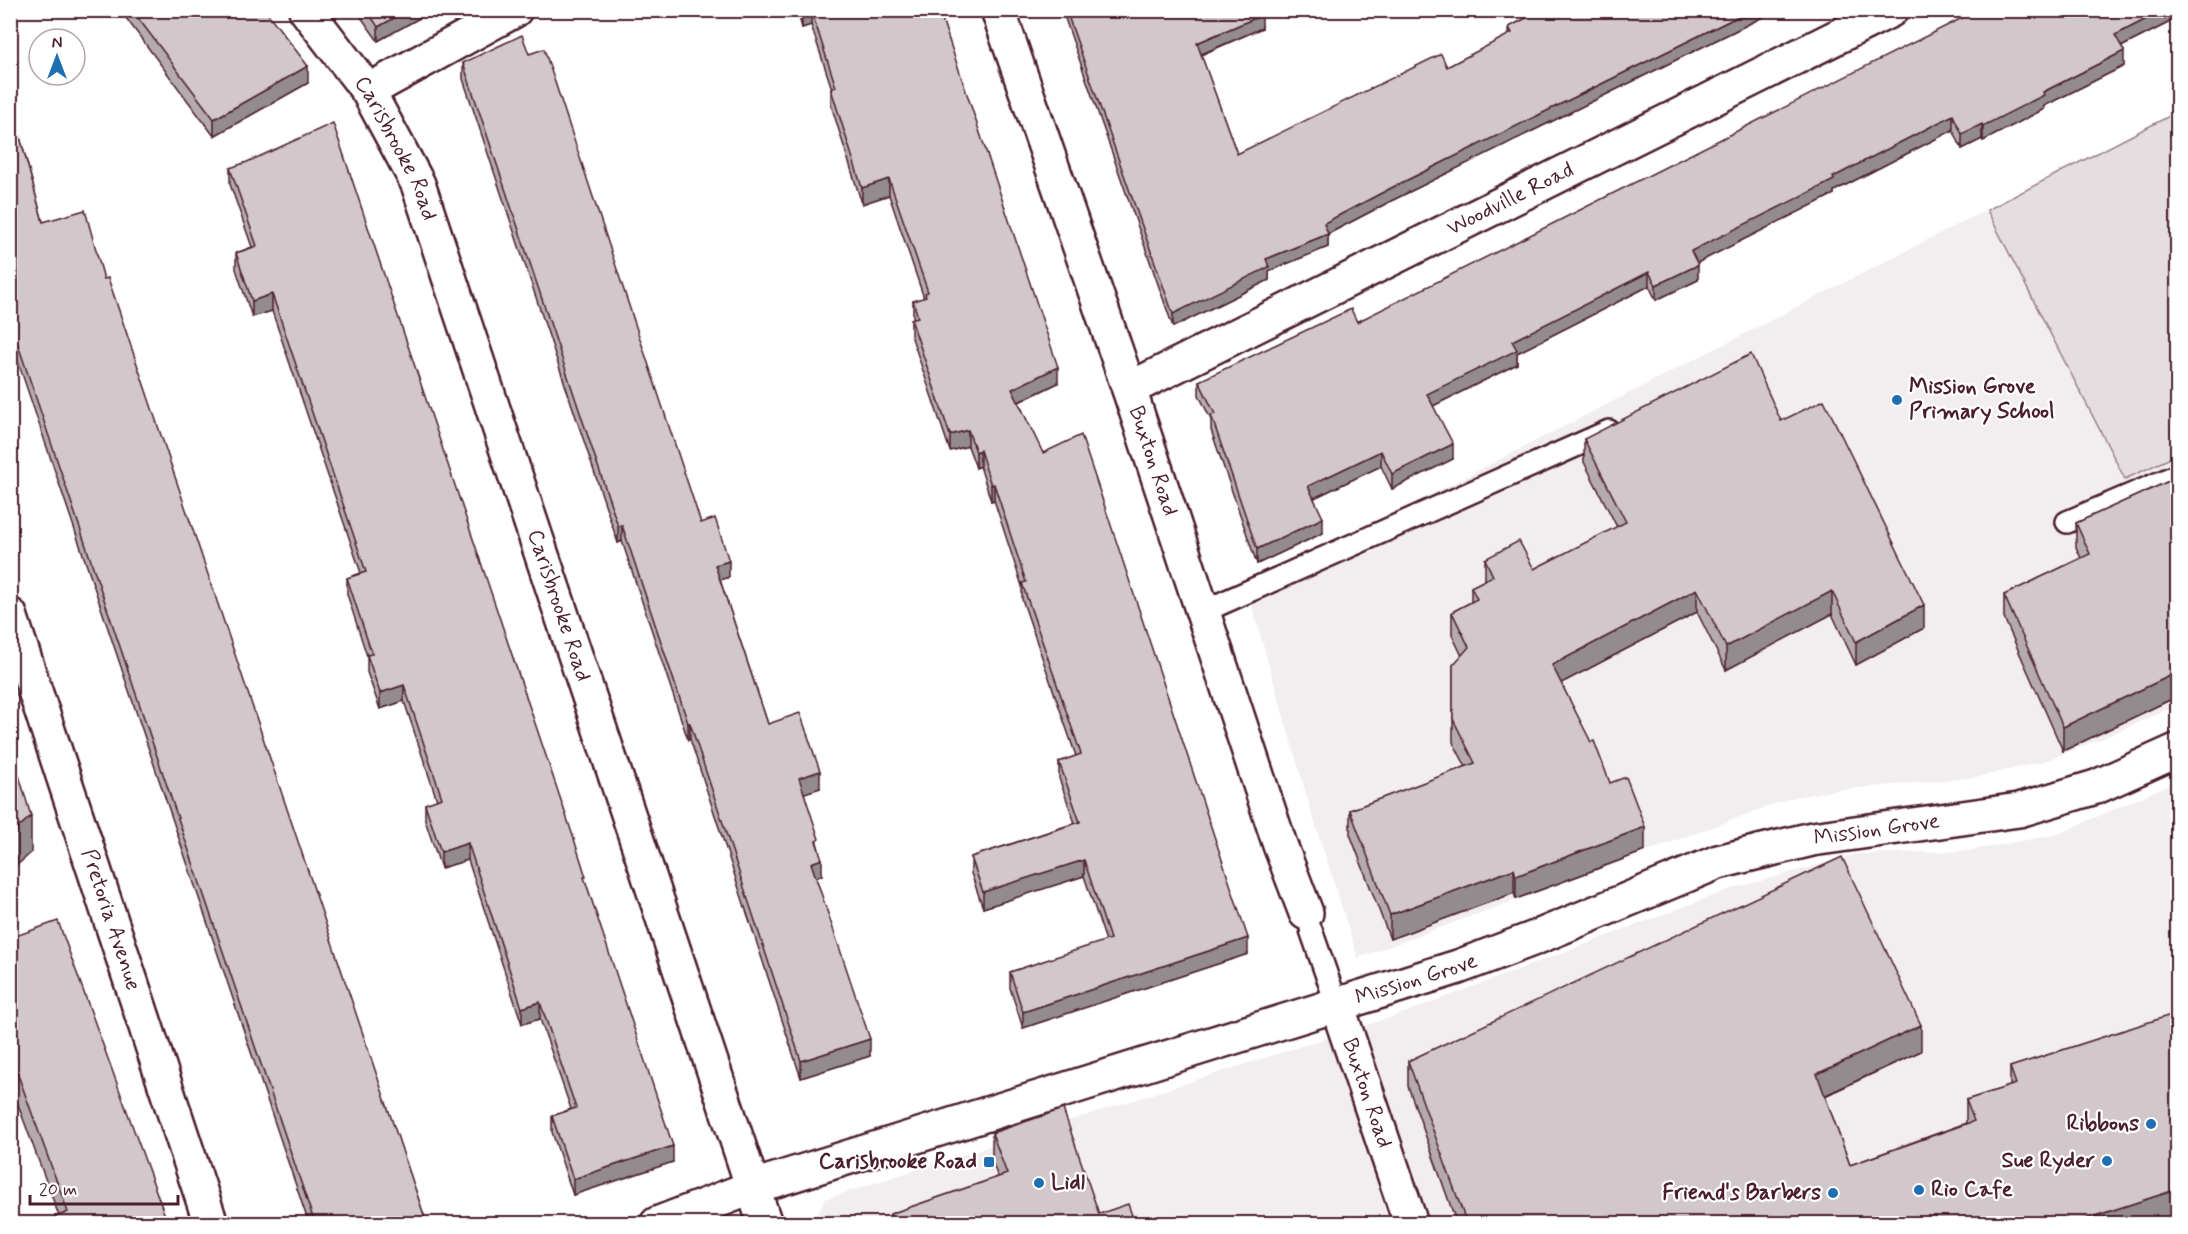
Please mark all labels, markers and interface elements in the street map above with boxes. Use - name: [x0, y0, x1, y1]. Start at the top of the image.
- north arrow: [27, 27, 87, 87]
- text: N: [52, 33, 62, 54]
- street label: Carisbrooke Road: [348, 70, 443, 224]
- street label: Woodville Road: [1442, 156, 1579, 243]
- place label: Mission Grove Primary School: [1909, 373, 2054, 426]
- marker: Mission Grove Primary School: [1890, 393, 1904, 407]
- street label: Buxton Road: [1122, 403, 1184, 520]
- street label: Carisbrooke Road: [520, 526, 597, 685]
- street label: Mission Grove: [1812, 807, 1942, 853]
- street label: Pretoria Avenue: [74, 846, 147, 994]
- street label: Mission Grove: [1352, 947, 1482, 1012]
- street label: Buxton Road: [1335, 1035, 1398, 1152]
- place label: Ribbons: [2067, 1110, 2139, 1138]
- marker: Ribbons: [2144, 1117, 2158, 1131]
- place label: Sue Ryder: [2001, 1147, 2096, 1175]
- place label: Carisbrooke Road: [819, 1148, 977, 1176]
- marker: Sue Ryder: [2100, 1154, 2114, 1168]
- marker: Carisbrooke Road: [982, 1155, 996, 1169]
- scale bar: [30, 1168, 178, 1206]
- place label: Lidl: [1051, 1169, 1086, 1197]
- marker: Lidl: [1032, 1176, 1046, 1190]
- place label: Rio Cafe: [1931, 1176, 2013, 1204]
- text: 20 m: [39, 1178, 77, 1202]
- place label: Friend's Barbers: [1662, 1179, 1821, 1207]
- marker: Rio Cafe: [1912, 1183, 1926, 1197]
- marker: Friend's Barbers: [1826, 1186, 1840, 1200]

